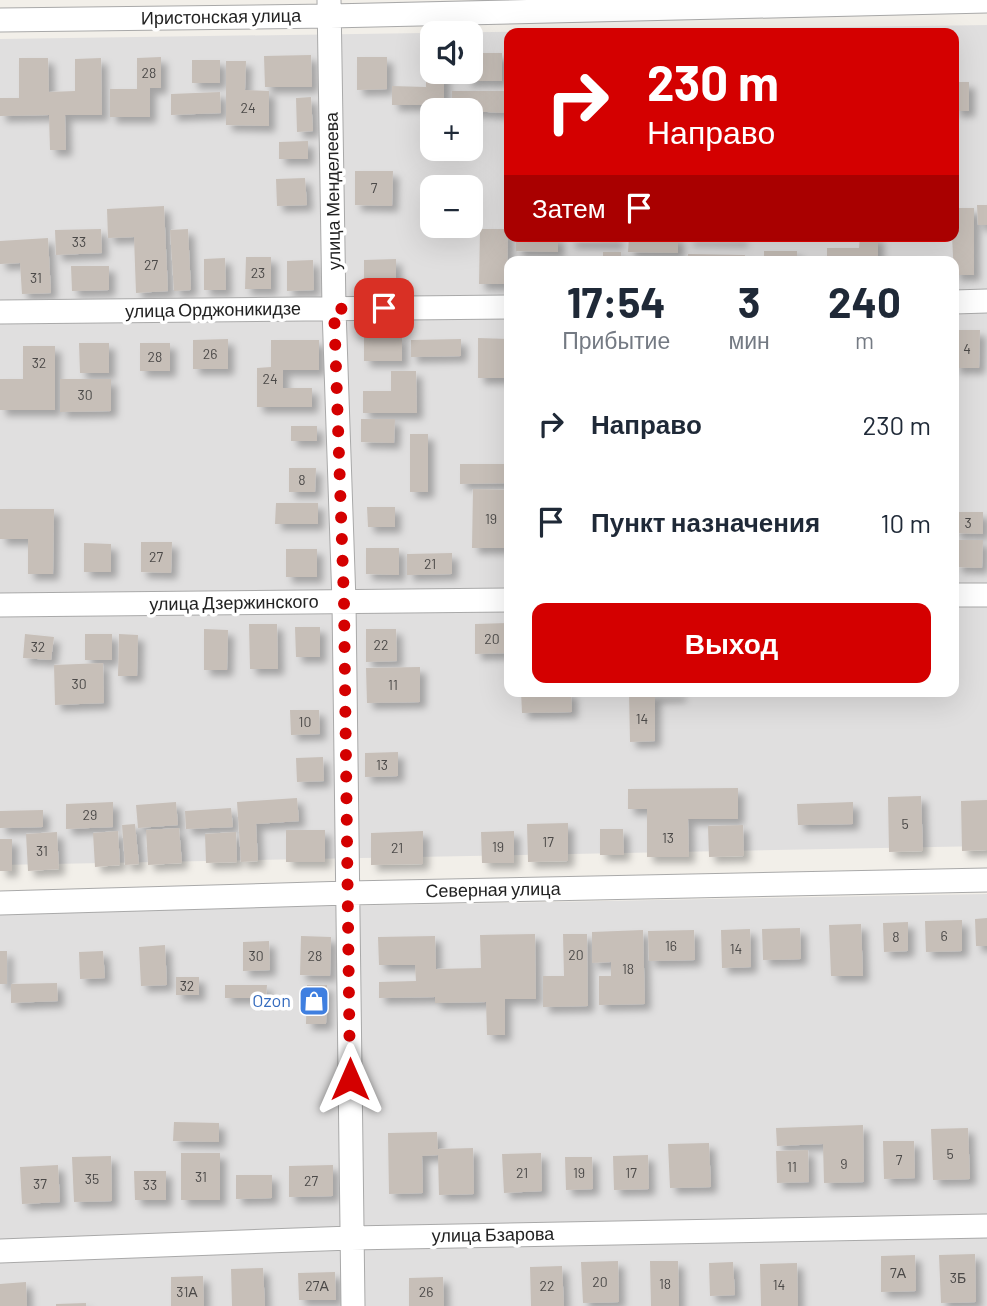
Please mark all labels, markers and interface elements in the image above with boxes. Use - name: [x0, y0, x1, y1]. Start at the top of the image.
- street label: Иристонская улица: [141, 4, 302, 28]
- map controls: [420, 21, 483, 238]
- button: sound: [420, 21, 483, 84]
- text: 230 m: [647, 52, 779, 111]
- icon: right: [532, 56, 623, 147]
- house number: 28: [142, 64, 156, 81]
- button: +: [420, 98, 483, 161]
- house number: 24: [240, 99, 256, 116]
- street label: улица Менделеева: [320, 111, 344, 270]
- text: Направо: [647, 112, 775, 150]
- button: −: [420, 175, 483, 238]
- house number: 7: [371, 179, 378, 196]
- icon: arrive: [620, 189, 658, 227]
- text: Затем: [532, 192, 606, 223]
- house number: 33: [72, 233, 86, 250]
- house number: 27: [144, 256, 158, 273]
- house number: 23: [251, 264, 265, 281]
- house number: 31: [30, 269, 42, 286]
- text: 17:54: [567, 276, 666, 326]
- text: 3: [738, 276, 760, 326]
- text: 240: [828, 276, 901, 326]
- pin: [354, 278, 414, 338]
- icon: arrive: [365, 289, 403, 327]
- street label: улица Орджоникидзе: [125, 296, 301, 322]
- text: Прибытие: [562, 326, 670, 354]
- text: мин: [728, 326, 770, 354]
- text: m: [855, 326, 874, 354]
- house number: 4: [963, 340, 971, 357]
- house number: 26: [203, 345, 217, 362]
- house number: 28: [148, 348, 162, 365]
- house number: 32: [32, 354, 46, 371]
- house number: 24: [262, 370, 278, 387]
- house number: 30: [77, 386, 93, 403]
- icon: right: [532, 405, 570, 443]
- text: Направо: [591, 408, 702, 439]
- text: 230 m: [862, 409, 931, 440]
- house number: 8: [298, 471, 306, 488]
- icon: arrive: [532, 503, 570, 541]
- text: Пункт назначения: [591, 506, 820, 537]
- text: 10 m: [881, 507, 931, 538]
- house number: 19: [485, 510, 497, 527]
- house number: 3: [964, 514, 972, 531]
- house number: 27: [149, 548, 163, 565]
- house number: 21: [424, 555, 436, 572]
- street label: улица Дзержинского: [149, 590, 319, 614]
- button: Выход: [532, 603, 931, 683]
- house number: 20: [484, 630, 500, 647]
- house number: 22: [373, 636, 389, 653]
- house number: 32: [31, 638, 45, 655]
- house number: 30: [71, 675, 87, 692]
- house number: 11: [388, 676, 398, 693]
- house number: 14: [636, 710, 648, 727]
- house number: 10: [299, 713, 311, 730]
- house number: 13: [376, 756, 388, 773]
- house number: 29: [83, 806, 97, 823]
- house number: 5: [901, 815, 909, 832]
- house number: 13: [662, 829, 674, 846]
- house number: 17: [542, 833, 554, 850]
- house number: 19: [492, 838, 504, 855]
- house number: 21: [391, 839, 403, 856]
- house number: 31: [36, 842, 48, 859]
- street label: Северная улица: [425, 877, 562, 901]
- house number: 6: [940, 927, 948, 944]
- house number: 8: [892, 928, 900, 945]
- house number: 16: [665, 937, 677, 954]
- house number: 14: [730, 940, 742, 957]
- house number: 20: [568, 946, 584, 963]
- house number: 30: [248, 947, 264, 964]
- house number: 28: [308, 947, 322, 964]
- house number: 18: [622, 960, 634, 977]
- house number: 32: [180, 977, 194, 994]
- shop icon: Ozon: [297, 984, 331, 1018]
- place label: Ozon: [252, 989, 291, 1011]
- position arrow: [313, 1042, 387, 1116]
- house number: 5: [946, 1145, 954, 1162]
- house number: 7: [896, 1151, 903, 1168]
- house number: 9: [840, 1155, 848, 1172]
- house number: 11: [787, 1158, 797, 1175]
- house number: 21: [516, 1164, 528, 1181]
- house number: 19: [573, 1164, 585, 1181]
- house number: 17: [625, 1164, 637, 1181]
- house number: 31: [195, 1168, 207, 1185]
- house number: 35: [85, 1170, 99, 1187]
- house number: 27: [304, 1172, 318, 1189]
- house number: 37: [33, 1175, 47, 1192]
- house number: 33: [143, 1176, 157, 1193]
- street label: улица Бзарова: [432, 1222, 555, 1246]
- house number: 7А: [890, 1264, 907, 1281]
- house number: 3Б: [950, 1269, 966, 1286]
- house number: 20: [592, 1273, 608, 1290]
- house number: 18: [659, 1275, 671, 1292]
- house number: 14: [773, 1276, 785, 1293]
- house number: 27А: [305, 1277, 329, 1294]
- house number: 22: [539, 1277, 555, 1294]
- house number: 31А: [176, 1283, 198, 1300]
- house number: 26: [419, 1283, 433, 1300]

